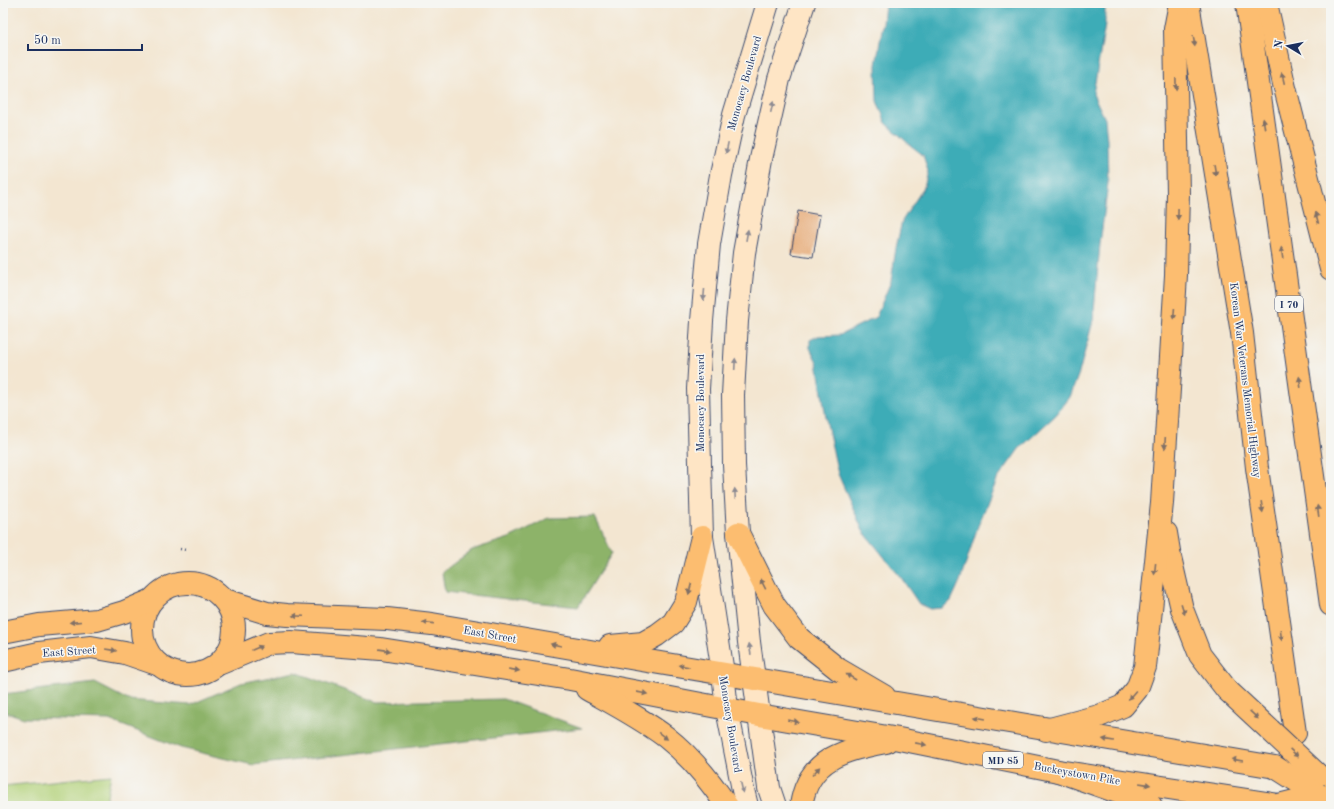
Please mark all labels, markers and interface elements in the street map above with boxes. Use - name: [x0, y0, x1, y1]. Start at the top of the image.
- scale bar: [28, 26, 142, 52]
- north arrow: [1268, 26, 1308, 66]
- text: 50 m: [34, 34, 61, 47]
- street label: Monocacy Boulevard: [727, 34, 764, 132]
- one-way arrow: [1192, 35, 1198, 48]
- text: N: [1273, 39, 1286, 50]
- one-way arrow: [1279, 72, 1285, 84]
- one-way arrow: [1173, 78, 1179, 91]
- one-way arrow: [770, 101, 776, 114]
- one-way arrow: [1261, 118, 1267, 131]
- one-way arrow: [723, 142, 729, 154]
- one-way arrow: [1212, 164, 1218, 176]
- one-way arrow: [1174, 208, 1181, 220]
- one-way arrow: [1314, 211, 1320, 223]
- one-way arrow: [744, 229, 750, 241]
- one-way arrow: [1279, 247, 1285, 259]
- street label: Korean War Veterans Memorial Highway: [1227, 282, 1262, 479]
- one-way arrow: [701, 289, 708, 301]
- road number: I 70: [1275, 296, 1303, 312]
- one-way arrow: [1170, 308, 1177, 320]
- street label: Monocacy Boulevard: [696, 354, 707, 452]
- one-way arrow: [731, 358, 738, 370]
- one-way arrow: [1297, 376, 1303, 388]
- one-way arrow: [1162, 437, 1169, 449]
- one-way arrow: [732, 488, 739, 500]
- one-way arrow: [1259, 501, 1265, 513]
- one-way arrow: [1315, 505, 1321, 517]
- one-way arrow: [1152, 563, 1158, 575]
- one-way arrow: [760, 578, 767, 590]
- one-way arrow: [686, 583, 692, 595]
- one-way arrow: [1180, 604, 1186, 616]
- one-way arrow: [292, 612, 304, 619]
- one-way arrow: [69, 619, 81, 625]
- one-way arrow: [422, 620, 434, 627]
- street label: East Street: [462, 625, 517, 646]
- one-way arrow: [1278, 629, 1284, 642]
- one-way arrow: [550, 642, 562, 648]
- one-way arrow: [747, 642, 753, 655]
- street label: East Street: [42, 645, 97, 660]
- one-way arrow: [251, 645, 262, 651]
- one-way arrow: [104, 647, 117, 653]
- one-way arrow: [379, 647, 392, 653]
- one-way arrow: [678, 663, 690, 669]
- one-way arrow: [508, 667, 520, 673]
- one-way arrow: [845, 673, 857, 680]
- street label: Monocacy Boulevard: [716, 675, 743, 774]
- one-way arrow: [636, 690, 648, 696]
- one-way arrow: [1127, 690, 1136, 701]
- one-way arrow: [1249, 710, 1259, 720]
- one-way arrow: [974, 715, 986, 721]
- one-way arrow: [787, 718, 799, 724]
- one-way arrow: [658, 731, 669, 740]
- one-way arrow: [1102, 737, 1114, 743]
- one-way arrow: [915, 741, 927, 747]
- one-way arrow: [1289, 748, 1299, 757]
- road number: MD 85: [983, 752, 1023, 768]
- one-way arrow: [1231, 757, 1243, 763]
- street label: Buckeystown Pike: [1033, 761, 1121, 787]
- one-way arrow: [812, 766, 821, 776]
- one-way arrow: [1139, 781, 1151, 787]
- one-way arrow: [740, 782, 746, 795]

